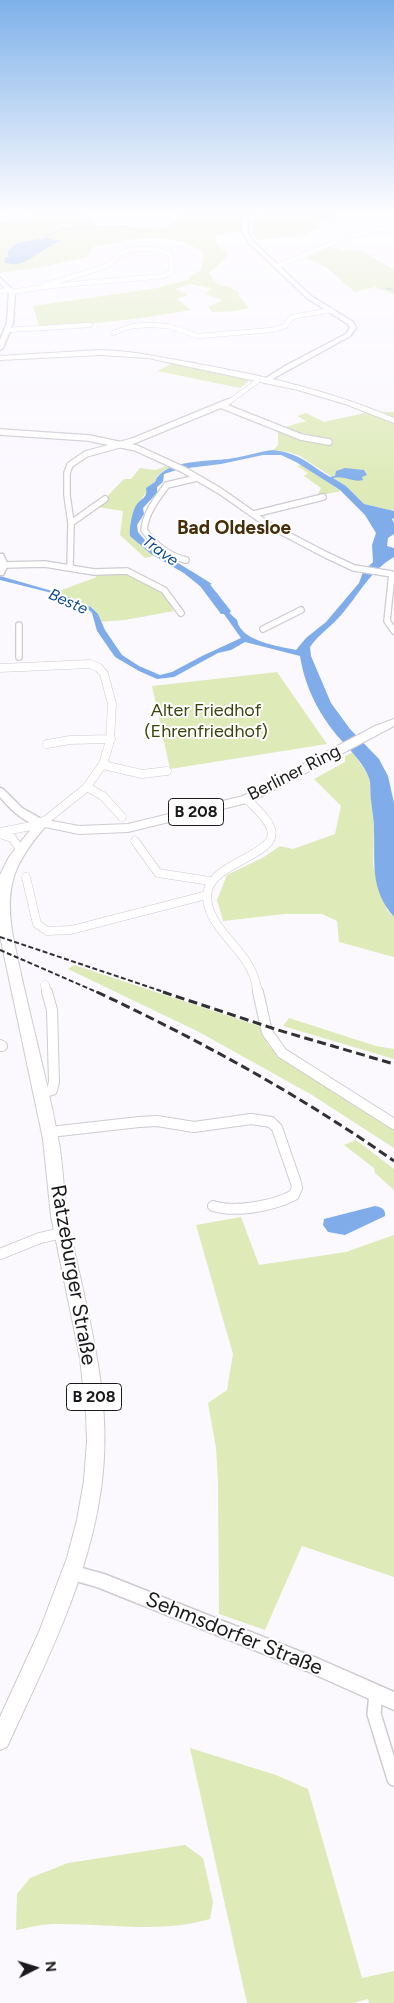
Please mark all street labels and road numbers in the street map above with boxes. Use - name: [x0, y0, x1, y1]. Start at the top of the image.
- street label: Berliner Ring: [244, 740, 344, 806]
- road number: B 208: [168, 799, 224, 826]
- street label: Ratzeburger Straße: [45, 1183, 101, 1367]
- road number: B 208: [66, 1384, 122, 1410]
- street label: Sehmsdorfer Straße: [142, 1587, 326, 1681]

